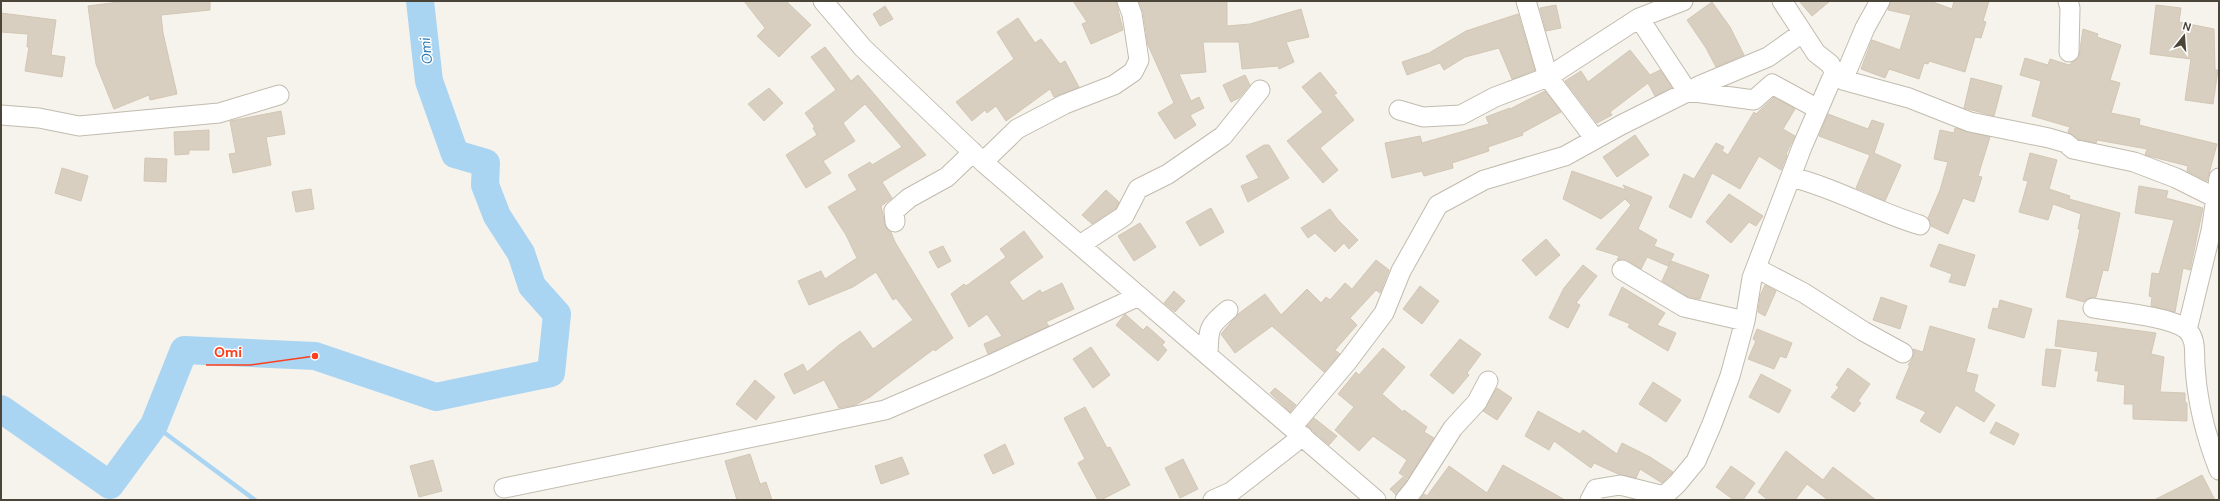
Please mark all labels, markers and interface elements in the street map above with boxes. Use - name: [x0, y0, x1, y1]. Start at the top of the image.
- north arrow: [2164, 16, 2204, 56]
- text: N: [2181, 19, 2193, 34]
- water label: Omi: [416, 36, 436, 65]
- callout: Omi: [206, 339, 250, 365]
- text: Omi: [214, 343, 242, 361]

